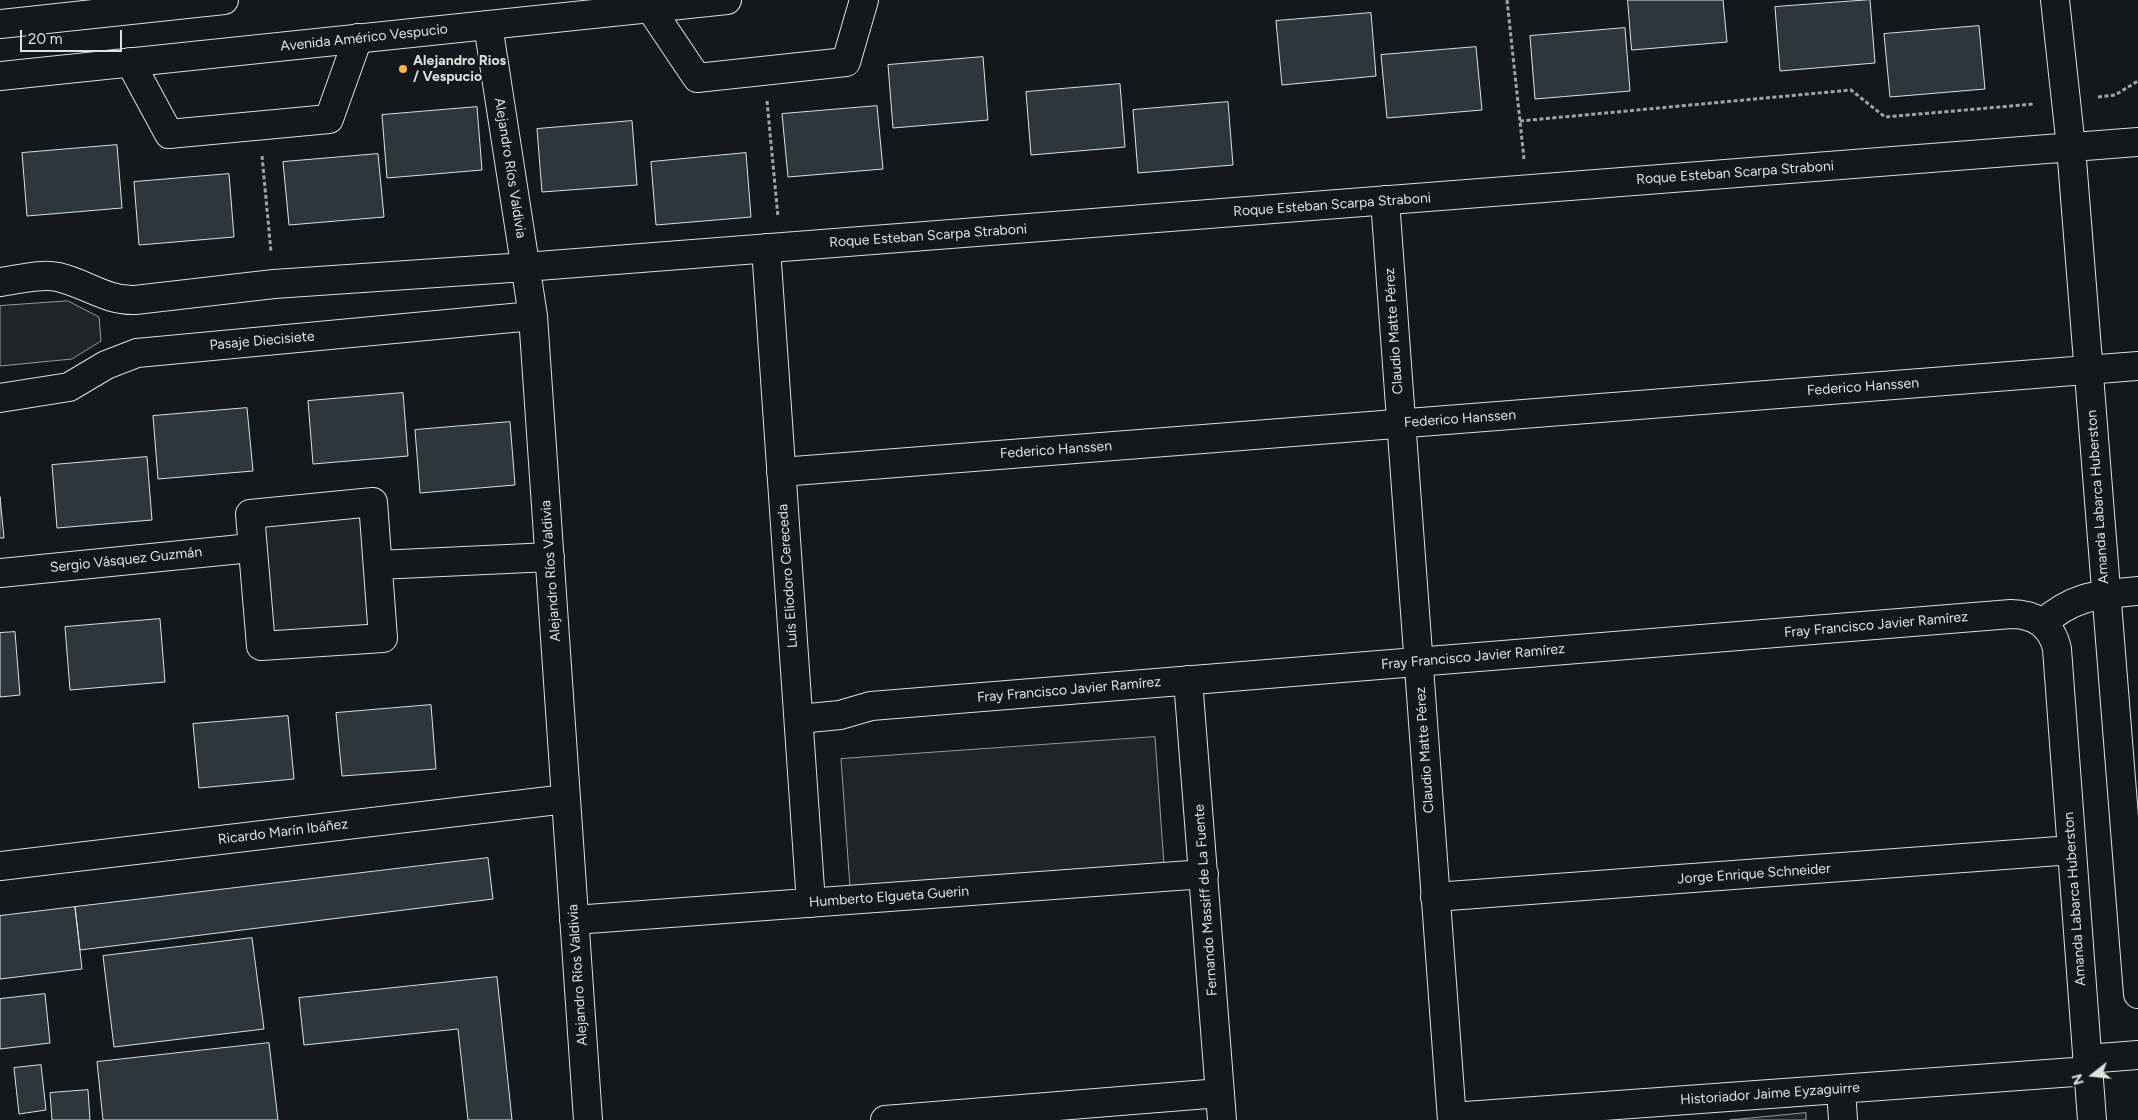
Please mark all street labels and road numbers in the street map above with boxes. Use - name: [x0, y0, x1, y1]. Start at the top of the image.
- street label: Avenida Américo Vespucio: [279, 21, 449, 55]
- street label: Alejandro Ríos Valdivia: [491, 97, 529, 239]
- street label: Roque Esteban Scarpa Straboni: [1636, 158, 1834, 188]
- street label: Roque Esteban Scarpa Straboni: [1233, 190, 1431, 220]
- street label: Roque Esteban Scarpa Straboni: [829, 221, 1027, 251]
- street label: Claudio Matte Pérez: [1381, 267, 1407, 395]
- street label: Pasaje Diecisiete: [209, 328, 315, 354]
- street label: Federico Hanssen: [1806, 375, 1920, 399]
- street label: Federico Hanssen: [1403, 407, 1517, 431]
- street label: Amanda Labarca Huberston: [2084, 409, 2112, 585]
- street label: Federico Hanssen: [999, 438, 1113, 462]
- street label: Alejandro Ríos Valdivia: [538, 500, 564, 642]
- street label: Luís Eliodoro Cereceda: [775, 503, 801, 649]
- street label: Sergio Vásquez Guzmán: [49, 544, 203, 576]
- street label: Fray Francisco Javier Ramírez: [1783, 609, 1969, 641]
- street label: Fray Francisco Javier Ramírez: [1380, 641, 1566, 673]
- street label: Fray Francisco Javier Ramírez: [976, 674, 1162, 706]
- street label: Claudio Matte Pérez: [1412, 686, 1438, 814]
- street label: Fernando Massiff de La Fuente: [1191, 803, 1221, 997]
- street label: Amanda Labarca Huberston: [2061, 811, 2089, 987]
- street label: Ricardo Marín Ibáñez: [217, 816, 349, 848]
- street label: Jorge Enrique Schneider: [1677, 860, 1831, 888]
- street label: Humberto Elgueta Guerin: [808, 883, 970, 911]
- street label: Alejandro Ríos Valdivia: [565, 904, 591, 1046]
- street label: Historiador Jaime Eyzaguirre: [1680, 1079, 1860, 1109]

